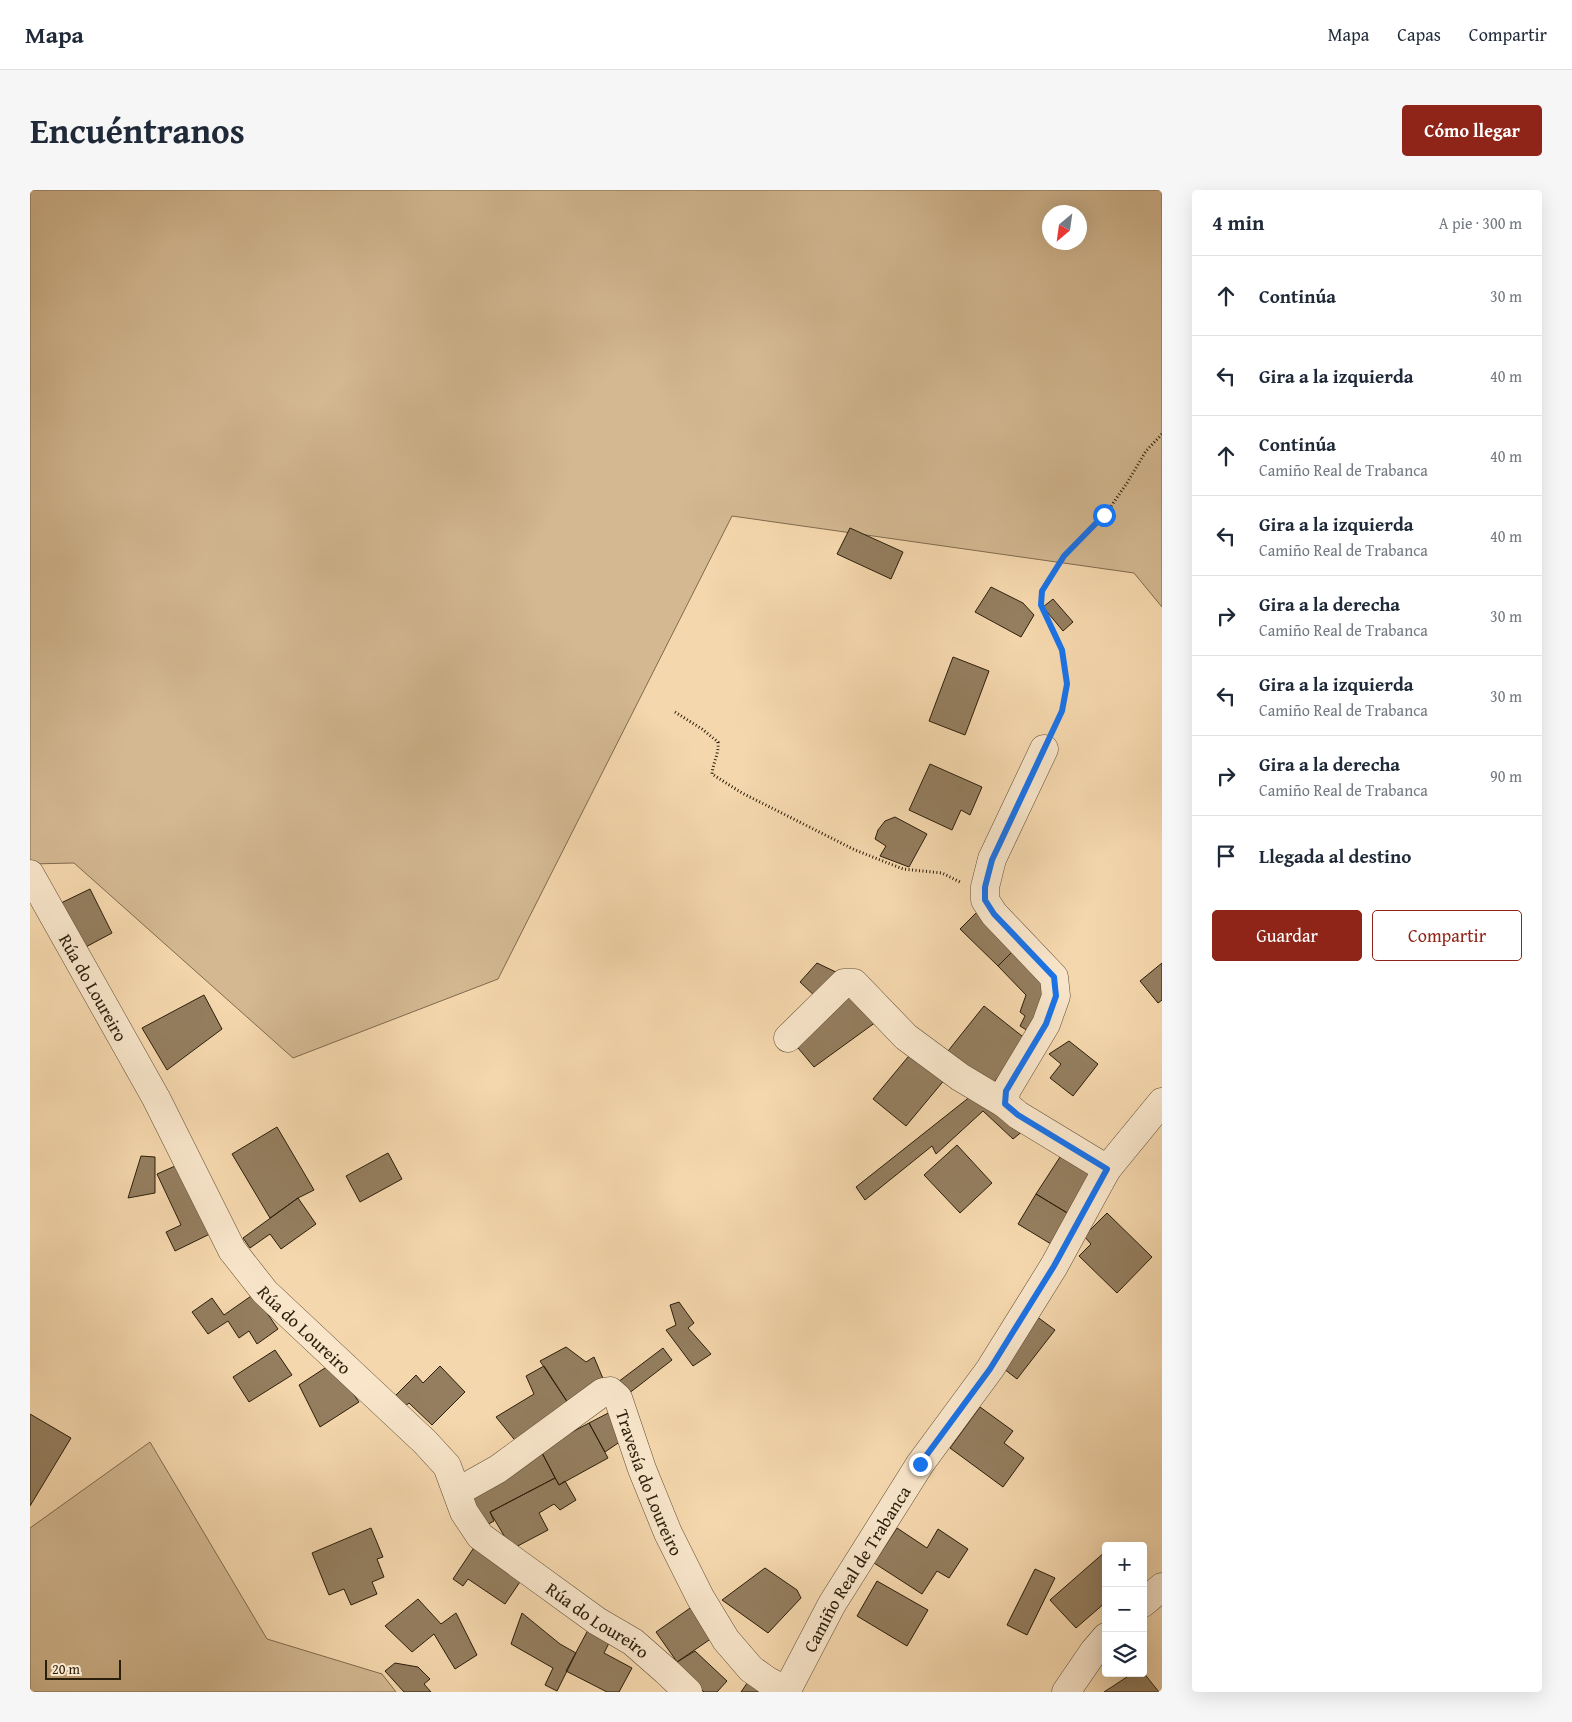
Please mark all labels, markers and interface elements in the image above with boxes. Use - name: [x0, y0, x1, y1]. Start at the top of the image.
- text: Mapa: [25, 17, 84, 52]
- text: Mapa: [1328, 21, 1369, 48]
- text: Capas: [1397, 21, 1441, 48]
- text: Compartir: [1469, 21, 1547, 48]
- text: Encuéntranos: [30, 105, 245, 156]
- button: Cómo llegar: [1402, 105, 1542, 156]
- north arrow: [1042, 205, 1087, 250]
- text: 4 min: [1212, 207, 1264, 238]
- text: A pie · 300 m: [1439, 211, 1522, 235]
- icon: ahead: [1212, 282, 1240, 310]
- text: Continúa: [1259, 282, 1336, 310]
- text: 30 m: [1490, 284, 1522, 308]
- icon: left: [1212, 362, 1240, 390]
- text: Gira a la izquierda: [1259, 362, 1414, 390]
- text: 40 m: [1490, 364, 1522, 388]
- text: Continúa: [1259, 430, 1336, 458]
- icon: ahead: [1212, 442, 1240, 470]
- text: 40 m: [1490, 444, 1522, 468]
- text: Camiño Real de Trabanca: [1259, 458, 1428, 482]
- route start: [1093, 504, 1116, 527]
- text: Gira a la izquierda: [1259, 510, 1414, 538]
- icon: left: [1212, 522, 1240, 550]
- text: 40 m: [1490, 524, 1522, 548]
- text: Camiño Real de Trabanca: [1259, 538, 1428, 562]
- text: Gira a la derecha: [1259, 590, 1400, 618]
- icon: right: [1212, 602, 1240, 630]
- text: 30 m: [1490, 604, 1522, 628]
- text: Camiño Real de Trabanca: [1259, 618, 1428, 642]
- text: Gira a la izquierda: [1259, 670, 1414, 698]
- icon: left: [1212, 682, 1240, 710]
- text: 30 m: [1490, 684, 1522, 708]
- text: Camiño Real de Trabanca: [1259, 698, 1428, 722]
- text: Gira a la derecha: [1259, 750, 1400, 778]
- icon: right: [1212, 762, 1240, 790]
- text: 90 m: [1490, 764, 1522, 788]
- text: Camiño Real de Trabanca: [1259, 778, 1428, 802]
- icon: arrive: [1212, 842, 1240, 870]
- text: Llegada al destino: [1259, 842, 1411, 870]
- button: Guardar: [1212, 910, 1362, 961]
- button: Compartir: [1372, 910, 1522, 961]
- street label: Rúa do Loureiro: [53, 928, 135, 1046]
- street label: Rúa do Loureiro: [251, 1279, 358, 1380]
- street label: Travesía do Loureiro: [609, 1406, 691, 1560]
- route end: [909, 1453, 932, 1476]
- street label: Camiño Real de Trabanca: [796, 1480, 917, 1657]
- map controls: [1102, 1542, 1147, 1677]
- button: +: [1102, 1542, 1147, 1587]
- street label: Rúa do Loureiro: [541, 1575, 656, 1664]
- button: −: [1102, 1587, 1147, 1632]
- button: layers: [1102, 1632, 1147, 1677]
- scale bar: [45, 1657, 121, 1680]
- text: 20 m: [52, 1659, 80, 1679]

